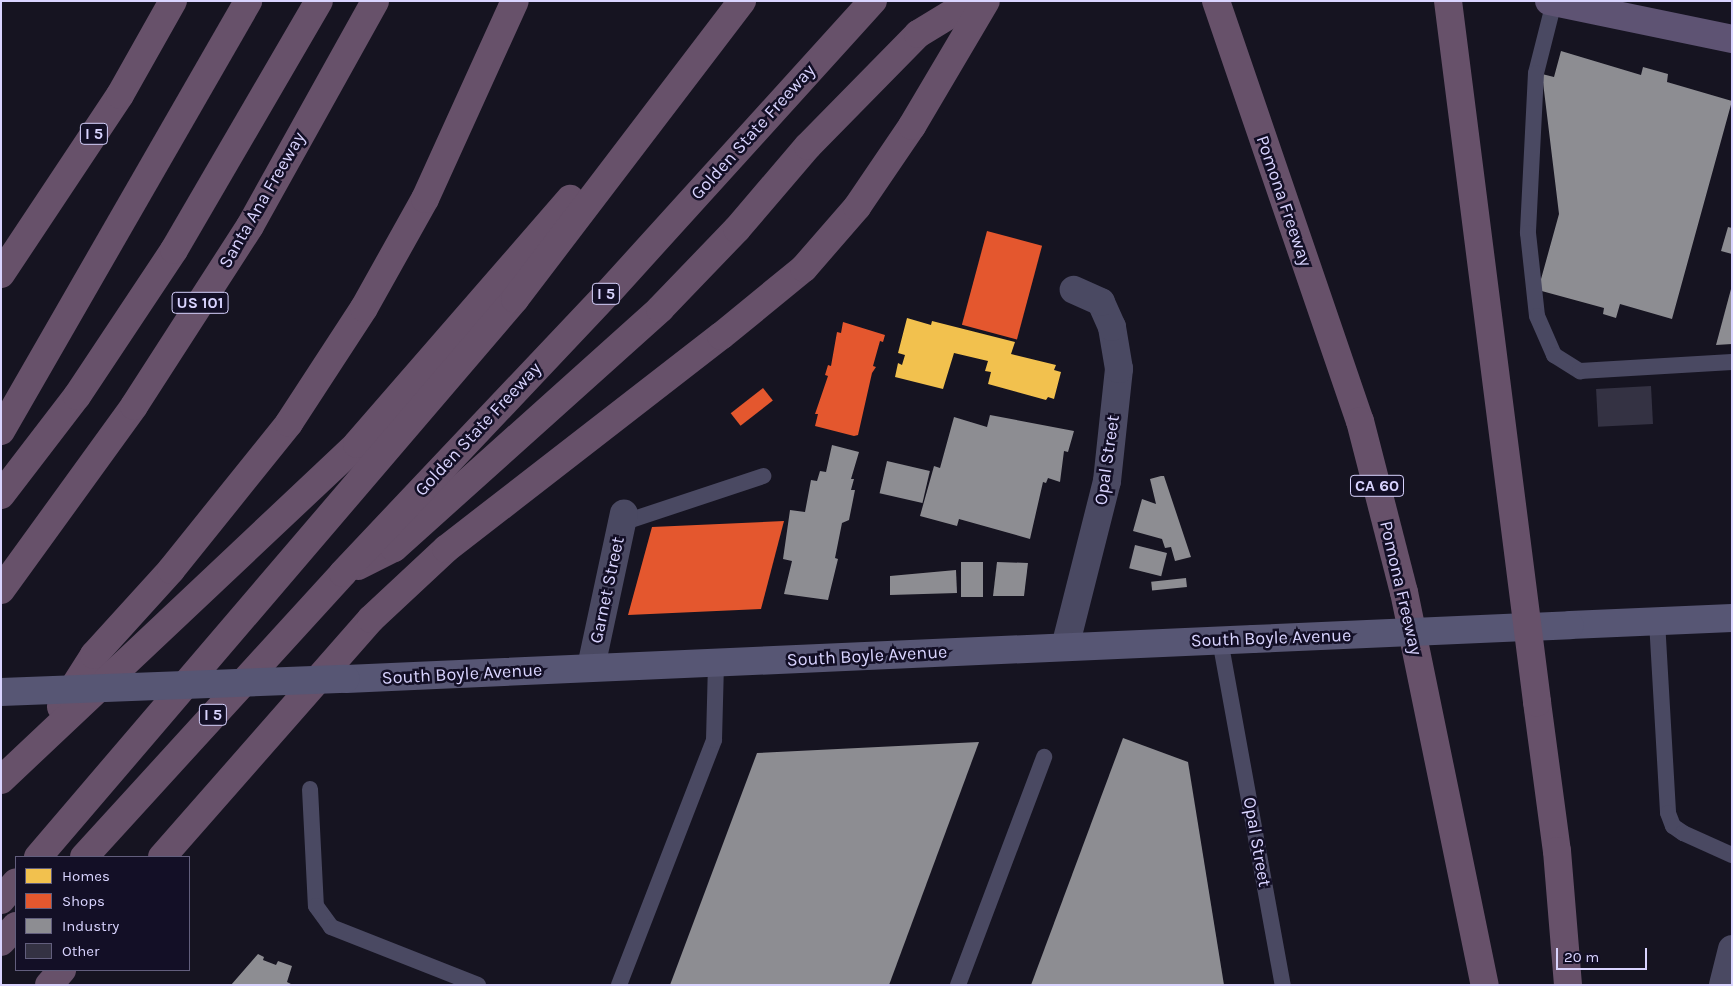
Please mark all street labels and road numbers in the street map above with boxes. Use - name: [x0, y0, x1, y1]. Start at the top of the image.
- street label: Golden State Freeway: [686, 60, 820, 204]
- road number: I 5: [79, 120, 109, 148]
- street label: Santa Ana Freeway: [214, 128, 310, 272]
- street label: Pomona Freeway: [1251, 133, 1317, 269]
- road number: I 5: [591, 280, 621, 308]
- road number: US 101: [171, 290, 229, 316]
- street label: Golden State Freeway: [410, 358, 546, 500]
- street label: Opal Street: [1090, 414, 1124, 506]
- road number: CA 60: [1350, 472, 1404, 500]
- street label: Pomona Freeway: [1375, 519, 1427, 657]
- street label: Garnet Street: [585, 535, 629, 645]
- street label: South Boyle Avenue: [1190, 624, 1352, 652]
- street label: South Boyle Avenue: [786, 641, 948, 671]
- street label: South Boyle Avenue: [381, 659, 543, 689]
- road number: I 5: [198, 702, 228, 728]
- street label: Opal Street: [1238, 795, 1276, 889]

